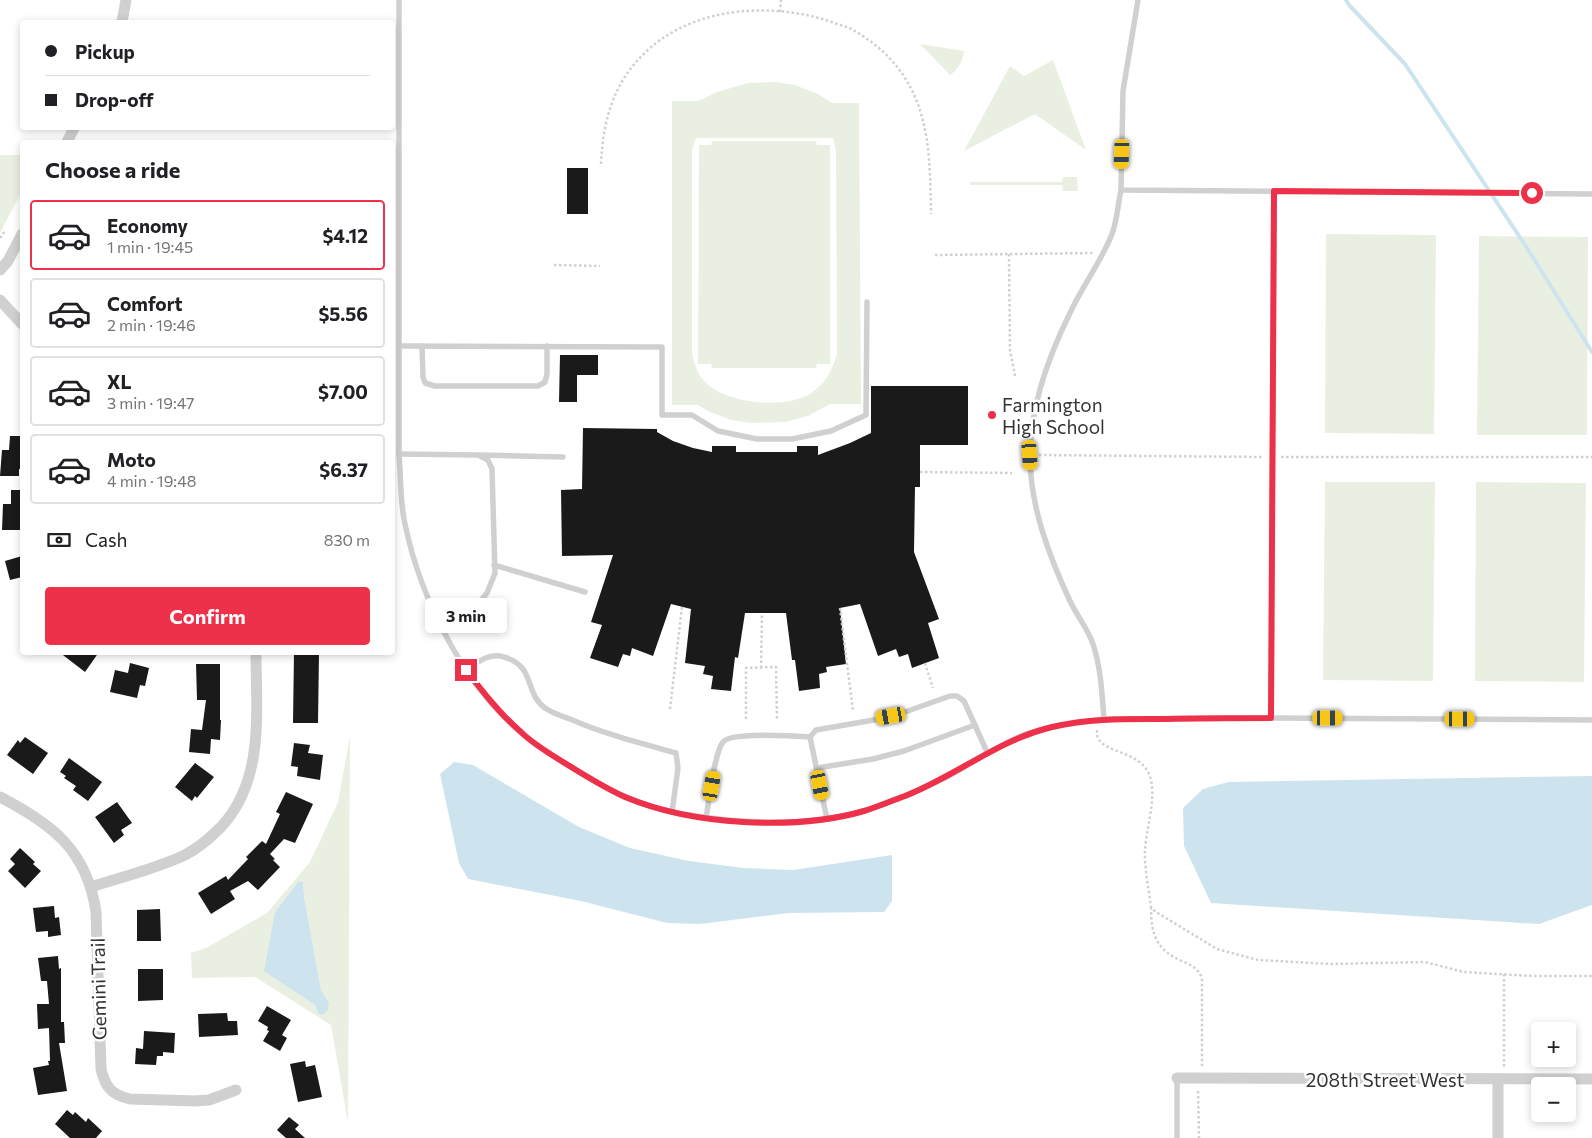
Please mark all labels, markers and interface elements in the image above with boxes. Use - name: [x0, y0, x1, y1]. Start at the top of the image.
- text: Pickup: [75, 40, 135, 63]
- text: Drop-off: [75, 88, 154, 111]
- car: [1113, 139, 1130, 169]
- text: Choose a ride: [45, 156, 180, 183]
- route start: [1521, 182, 1543, 204]
- icon: car: [47, 213, 92, 258]
- text: Economy: [107, 214, 188, 237]
- text: $4.12: [322, 224, 368, 247]
- text: 1 min · 19:45: [107, 237, 193, 256]
- icon: car: [47, 291, 92, 336]
- text: Comfort: [107, 292, 183, 315]
- text: $5.56: [318, 302, 368, 325]
- text: 2 min · 19:46: [107, 315, 196, 334]
- icon: car: [47, 369, 92, 414]
- text: XL: [107, 370, 132, 393]
- text: $7.00: [318, 380, 368, 403]
- text: 3 min · 19:47: [107, 393, 194, 412]
- place label: Farmington High School: [1002, 393, 1105, 438]
- marker: Farmington High School: [986, 409, 998, 421]
- car: [1021, 440, 1038, 470]
- icon: car: [47, 447, 92, 492]
- text: Moto: [107, 448, 156, 471]
- text: $6.37: [319, 458, 368, 481]
- text: 4 min · 19:48: [107, 471, 196, 490]
- icon: cash: [45, 526, 73, 554]
- text: Cash: [85, 528, 127, 551]
- text: 830 m: [324, 530, 370, 549]
- button: Confirm: [45, 587, 370, 645]
- callout: 3 min: [425, 598, 507, 632]
- text: 3 min: [446, 606, 486, 625]
- route end: [455, 659, 477, 681]
- car: [874, 706, 907, 726]
- car: [1313, 711, 1343, 726]
- car: [1445, 712, 1475, 727]
- car: [809, 769, 830, 801]
- car: [702, 770, 721, 802]
- street label: Gemini Trail: [86, 938, 110, 1040]
- map controls: [1531, 1022, 1576, 1122]
- button: +: [1531, 1022, 1576, 1067]
- street label: 208th Street West: [1306, 1068, 1464, 1091]
- button: −: [1531, 1077, 1576, 1122]

